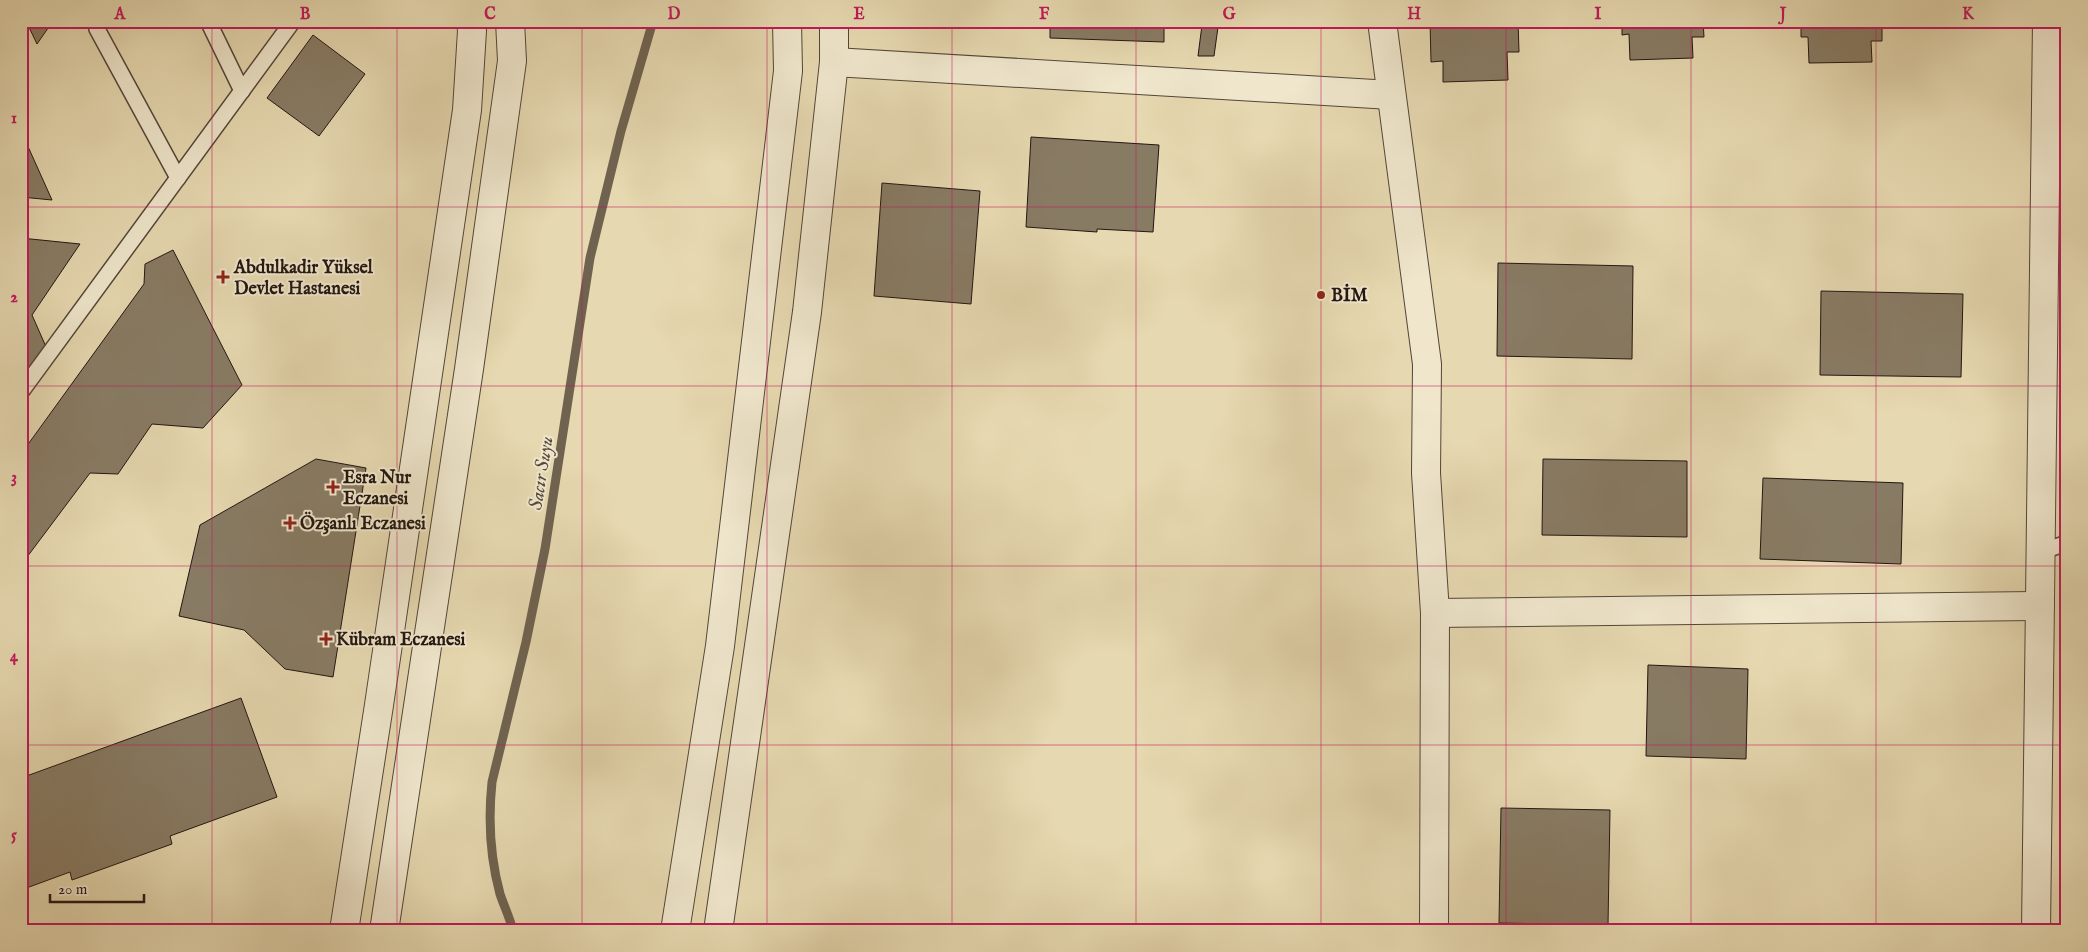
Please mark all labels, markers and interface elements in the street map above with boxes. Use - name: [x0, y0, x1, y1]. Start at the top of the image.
- text: A: [114, 5, 127, 25]
- text: B: [300, 5, 311, 25]
- text: C: [484, 5, 496, 25]
- text: D: [668, 5, 681, 25]
- text: E: [853, 5, 865, 25]
- text: F: [1039, 5, 1050, 25]
- text: G: [1223, 5, 1236, 25]
- text: H: [1407, 5, 1421, 25]
- text: I: [1595, 5, 1602, 25]
- text: J: [1778, 5, 1787, 25]
- text: K: [1962, 5, 1975, 25]
- text: 1: [11, 109, 17, 129]
- place label: Abdulkadir Yüksel Devlet Hastanesi: [233, 257, 374, 301]
- marker: Abdulkadir Yüksel Devlet Hastanesi: [216, 270, 230, 284]
- place label: BİM: [1331, 283, 1368, 308]
- text: 2: [10, 288, 18, 308]
- marker: BİM: [1315, 289, 1327, 301]
- water label: Sacır Suyu: [524, 435, 560, 512]
- place label: Esra Nur Eczanesi: [343, 467, 412, 511]
- text: 3: [11, 468, 17, 488]
- marker: Esra Nur Eczanesi: [327, 481, 339, 493]
- place label: Özşanlı Eczanesi: [300, 511, 426, 536]
- marker: Özşanlı Eczanesi: [284, 517, 296, 529]
- place label: Kübram Eczanesi: [336, 629, 466, 652]
- marker: Kübram Eczanesi: [320, 633, 332, 645]
- text: 4: [10, 647, 19, 667]
- text: 5: [11, 826, 17, 846]
- scale bar: [50, 872, 144, 904]
- text: 20 m: [58, 880, 88, 899]

